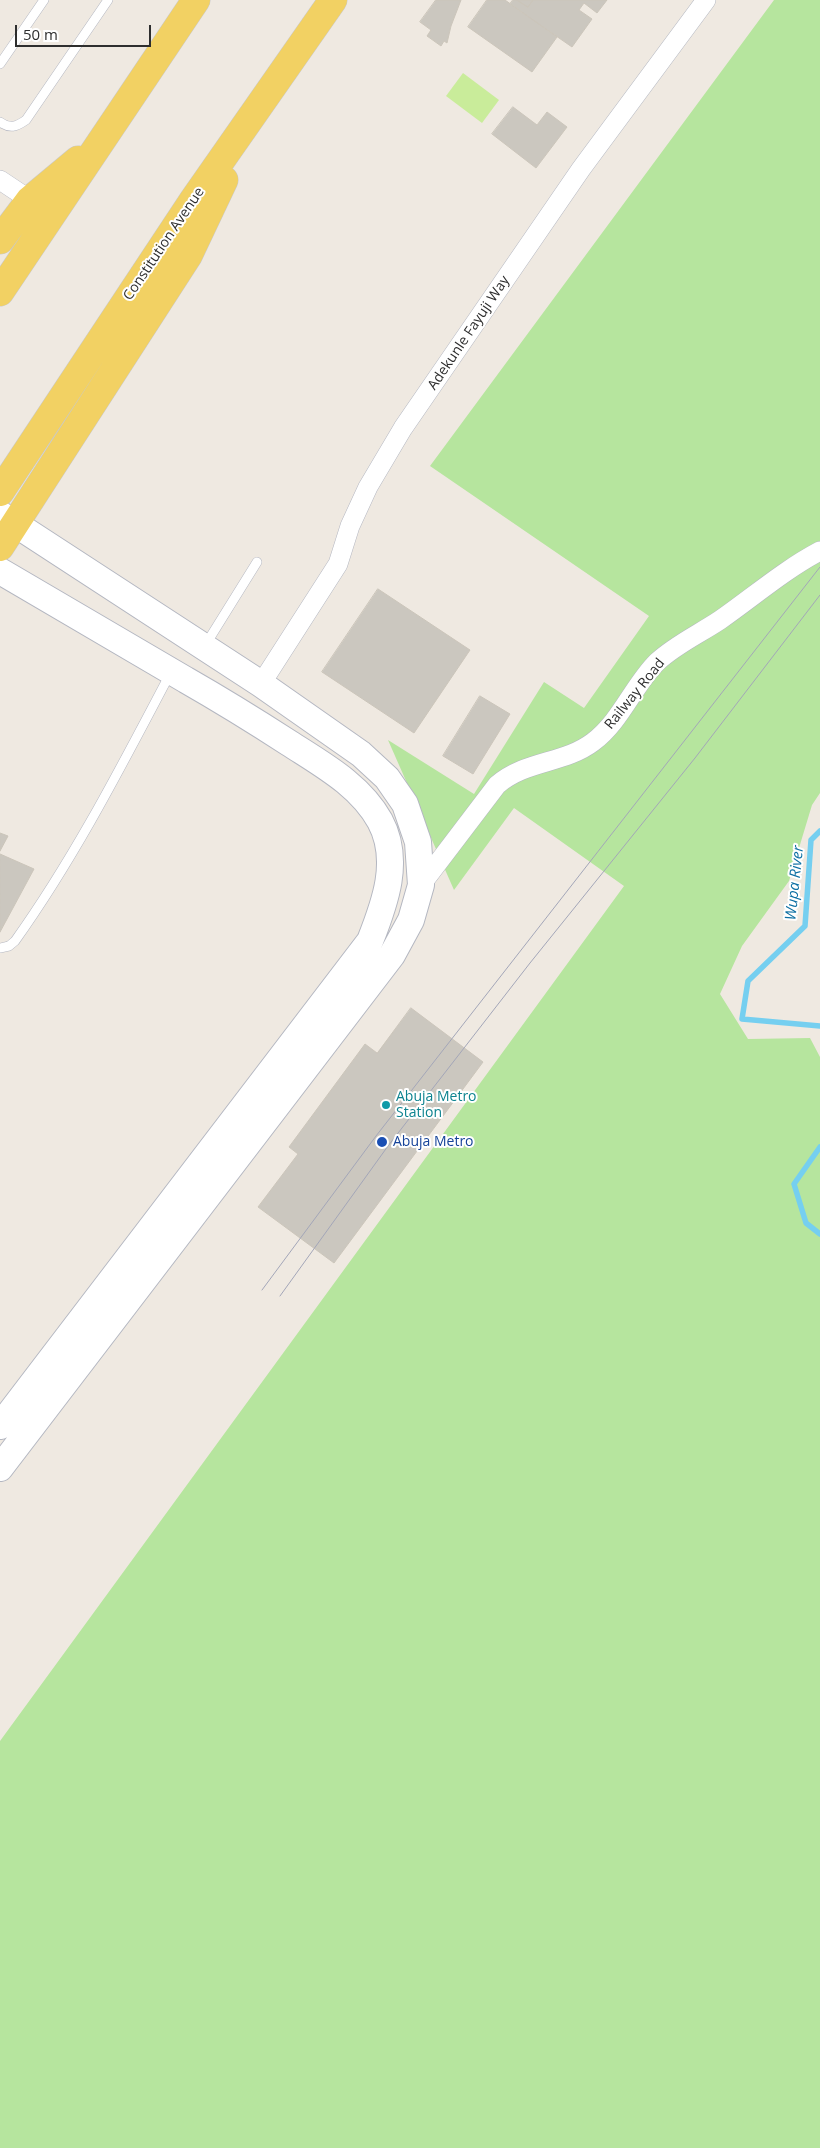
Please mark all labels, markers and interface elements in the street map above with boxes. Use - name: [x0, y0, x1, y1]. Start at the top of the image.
- scale bar: [18, 15, 154, 47]
- text: 50 m: [23, 24, 58, 44]
- street label: Constitution Avenue: [120, 184, 208, 304]
- street label: Adekunle Fayuji Way: [425, 273, 513, 393]
- street label: Railway Road: [601, 655, 669, 733]
- water label: Wupa River: [782, 845, 808, 921]
- place label: Abuja Metro Station: [396, 1089, 477, 1122]
- marker: Abuja Metro Station: [380, 1099, 392, 1111]
- place label: Abuja Metro: [393, 1134, 474, 1150]
- marker: Abuja Metro: [375, 1135, 389, 1149]

